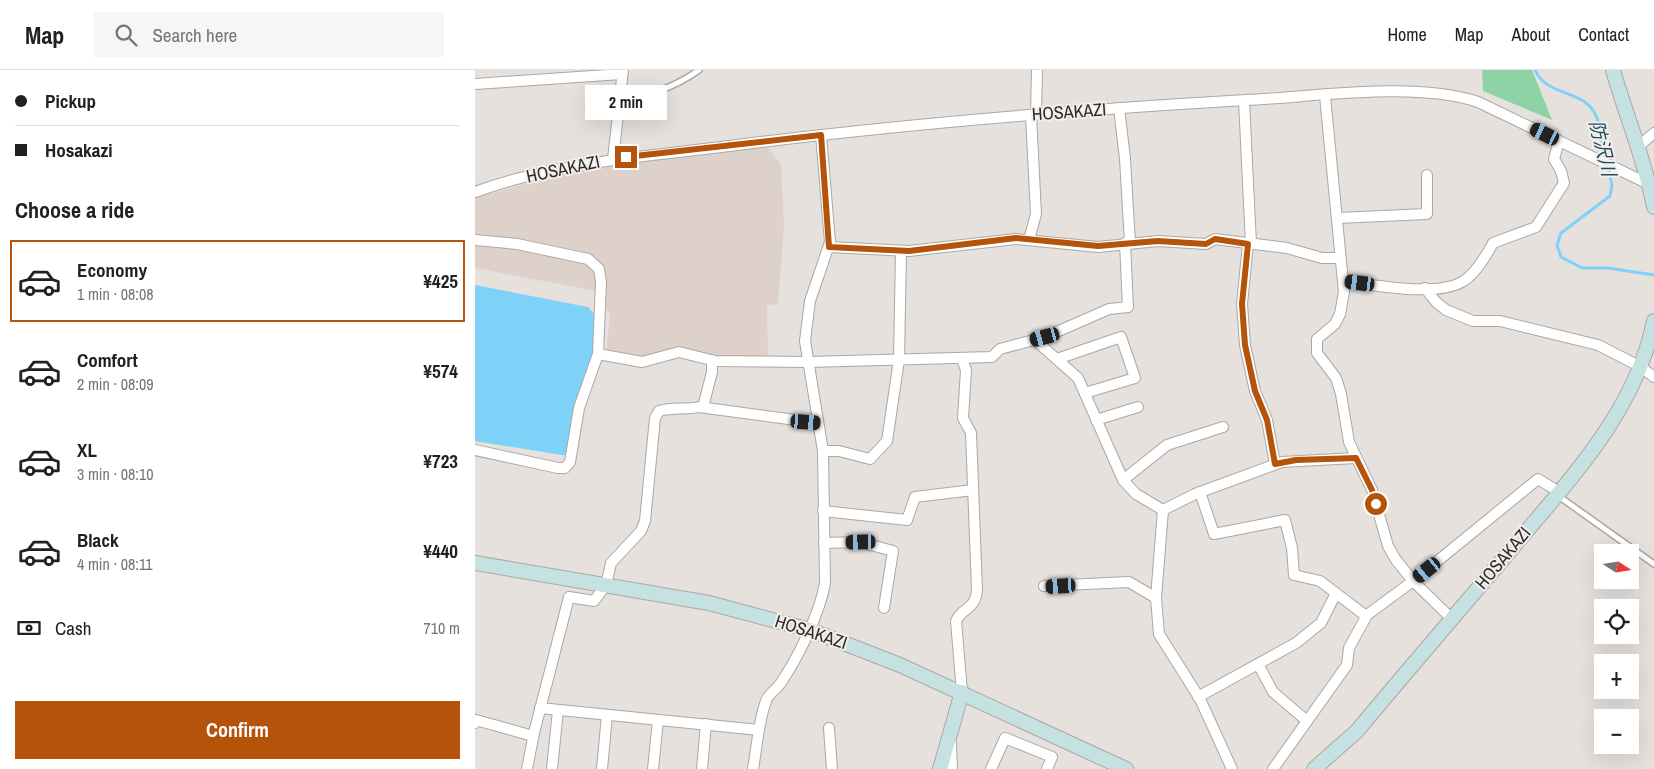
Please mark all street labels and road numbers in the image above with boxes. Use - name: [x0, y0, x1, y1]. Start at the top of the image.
- street label: HOSAKAZI: [1031, 96, 1107, 127]
- street label: HOSAKAZI: [524, 149, 602, 188]
- street label: HOSAKAZI: [1469, 521, 1536, 594]
- street label: HOSAKAZI: [772, 608, 851, 655]

